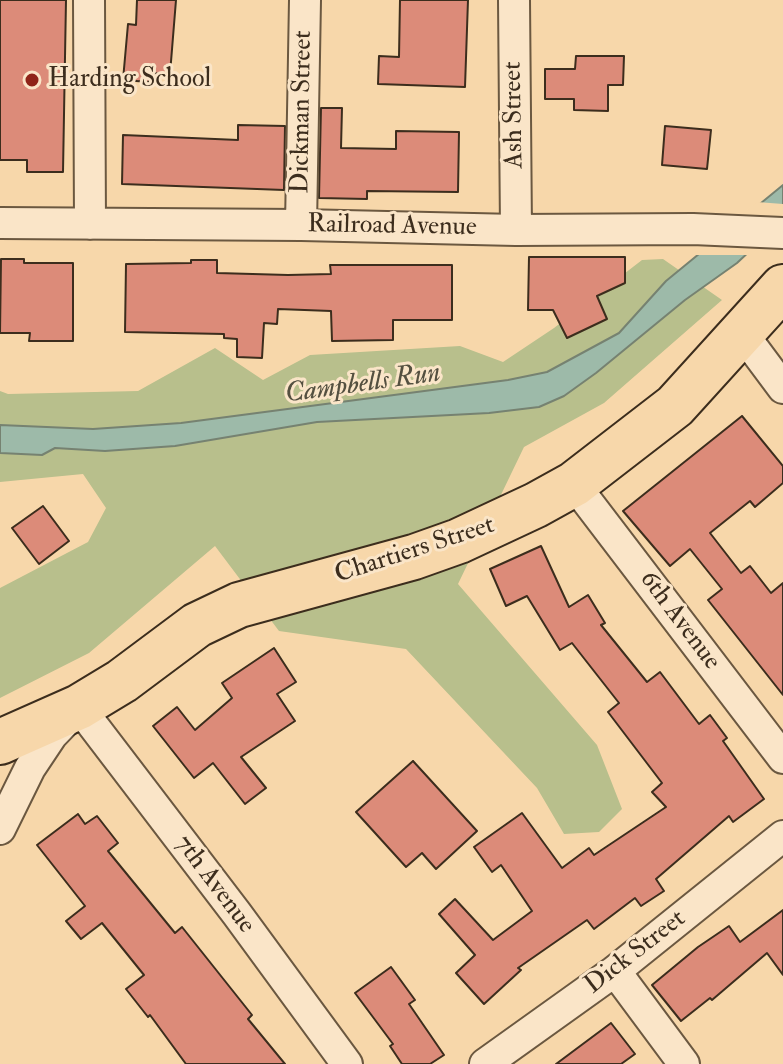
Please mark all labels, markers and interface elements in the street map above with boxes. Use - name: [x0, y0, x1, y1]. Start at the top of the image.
- street label: Dickman Street: [286, 30, 320, 194]
- street label: Ash Street: [498, 61, 532, 169]
- place label: Harding School: [48, 64, 211, 96]
- marker: Harding School: [23, 71, 41, 89]
- street label: Railroad Avenue: [307, 210, 477, 244]
- water label: Campbells Run: [283, 357, 443, 413]
- street label: Chartiers Street: [331, 511, 499, 591]
- street label: 6th Avenue: [632, 565, 726, 677]
- street label: 7th Avenue: [167, 830, 261, 940]
- street label: Dick Street: [579, 904, 693, 1002]

